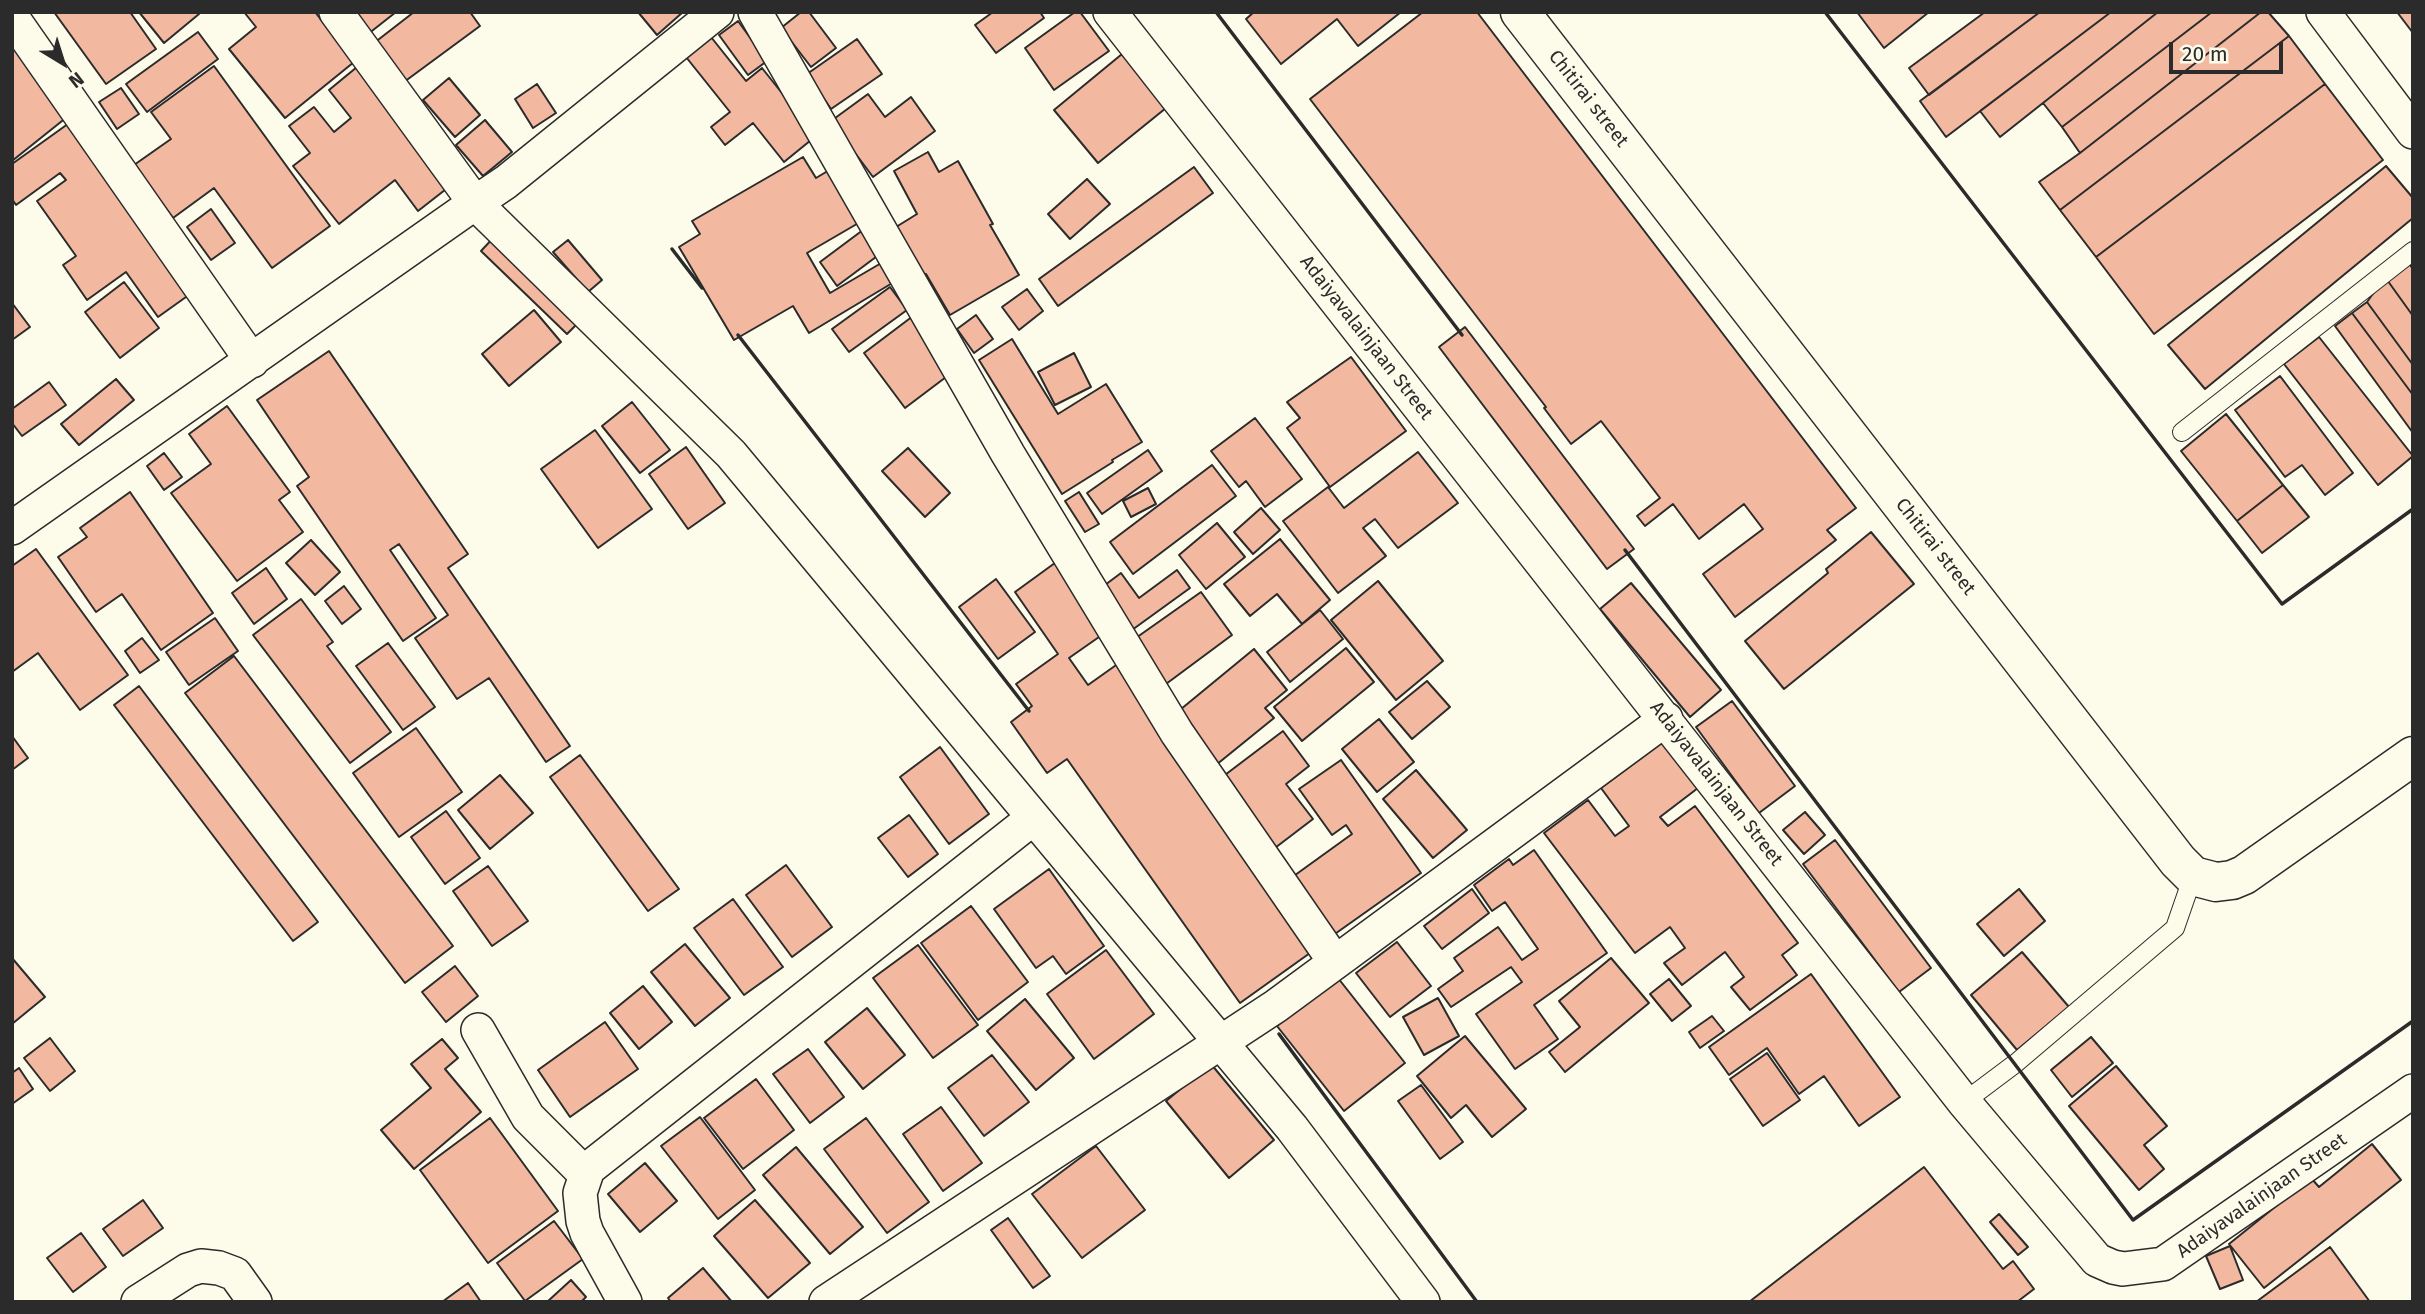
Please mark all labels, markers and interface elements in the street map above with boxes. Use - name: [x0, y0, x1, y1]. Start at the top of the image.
- north arrow: [28, 28, 98, 98]
- scale bar: [2173, 28, 2287, 72]
- text: 20 m: [2182, 41, 2228, 67]
- street label: Chitirai street: [1543, 46, 1633, 152]
- text: N: [64, 67, 88, 93]
- street label: Adaiyavalainjaan Street: [1295, 251, 1437, 425]
- street label: Chitirai street: [1890, 494, 1980, 600]
- street label: Adaiyavalainjaan Street: [1645, 697, 1787, 871]
- street label: Adaiyavalainjaan Street: [2173, 1129, 2351, 1263]

